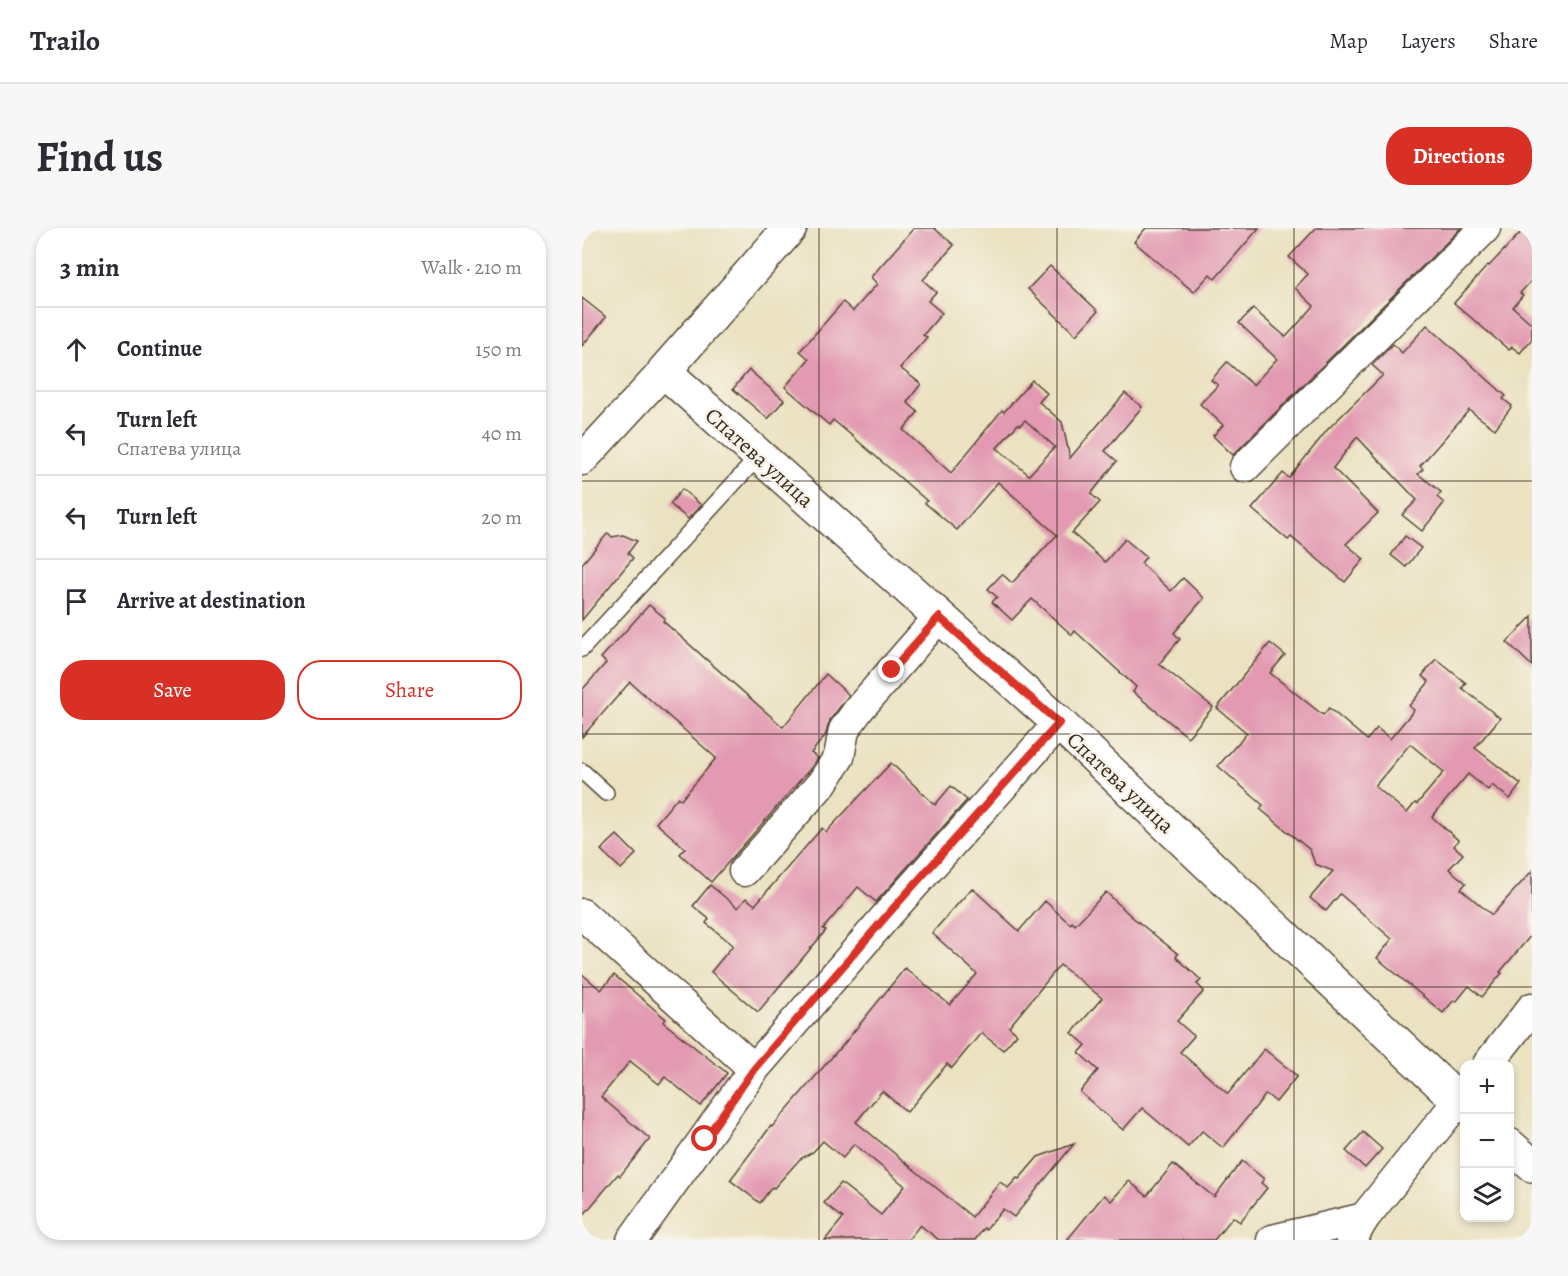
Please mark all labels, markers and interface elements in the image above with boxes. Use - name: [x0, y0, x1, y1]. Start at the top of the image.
- text: Trailo: [30, 22, 100, 60]
- text: Map: [1329, 27, 1368, 55]
- text: Layers: [1401, 27, 1456, 55]
- text: Share: [1489, 27, 1538, 55]
- button: Directions: [1386, 127, 1532, 185]
- text: Find us: [36, 128, 163, 185]
- text: 3 min: [60, 250, 120, 285]
- text: Walk · 210 m: [421, 254, 522, 281]
- icon: ahead: [60, 333, 93, 366]
- text: Continue: [117, 334, 202, 364]
- text: 150 m: [475, 336, 522, 363]
- street label: Спатева улица: [698, 401, 821, 515]
- text: Turn left: [117, 405, 197, 435]
- icon: left: [60, 417, 93, 450]
- text: 40 m: [482, 420, 522, 447]
- text: Спатева улица: [117, 435, 241, 462]
- icon: left: [60, 501, 93, 534]
- text: Turn left: [117, 502, 197, 532]
- text: 20 m: [481, 504, 522, 531]
- icon: arrive: [60, 585, 93, 618]
- text: Arrive at destination: [117, 586, 306, 616]
- route end: [878, 656, 904, 682]
- button: Save: [60, 660, 285, 720]
- button: Share: [297, 660, 522, 720]
- street label: Спатева улица: [1060, 725, 1181, 841]
- map controls: [1460, 1060, 1514, 1222]
- button: +: [1460, 1060, 1514, 1114]
- button: −: [1460, 1114, 1514, 1168]
- route start: [691, 1125, 717, 1151]
- button: layers: [1460, 1168, 1514, 1222]

